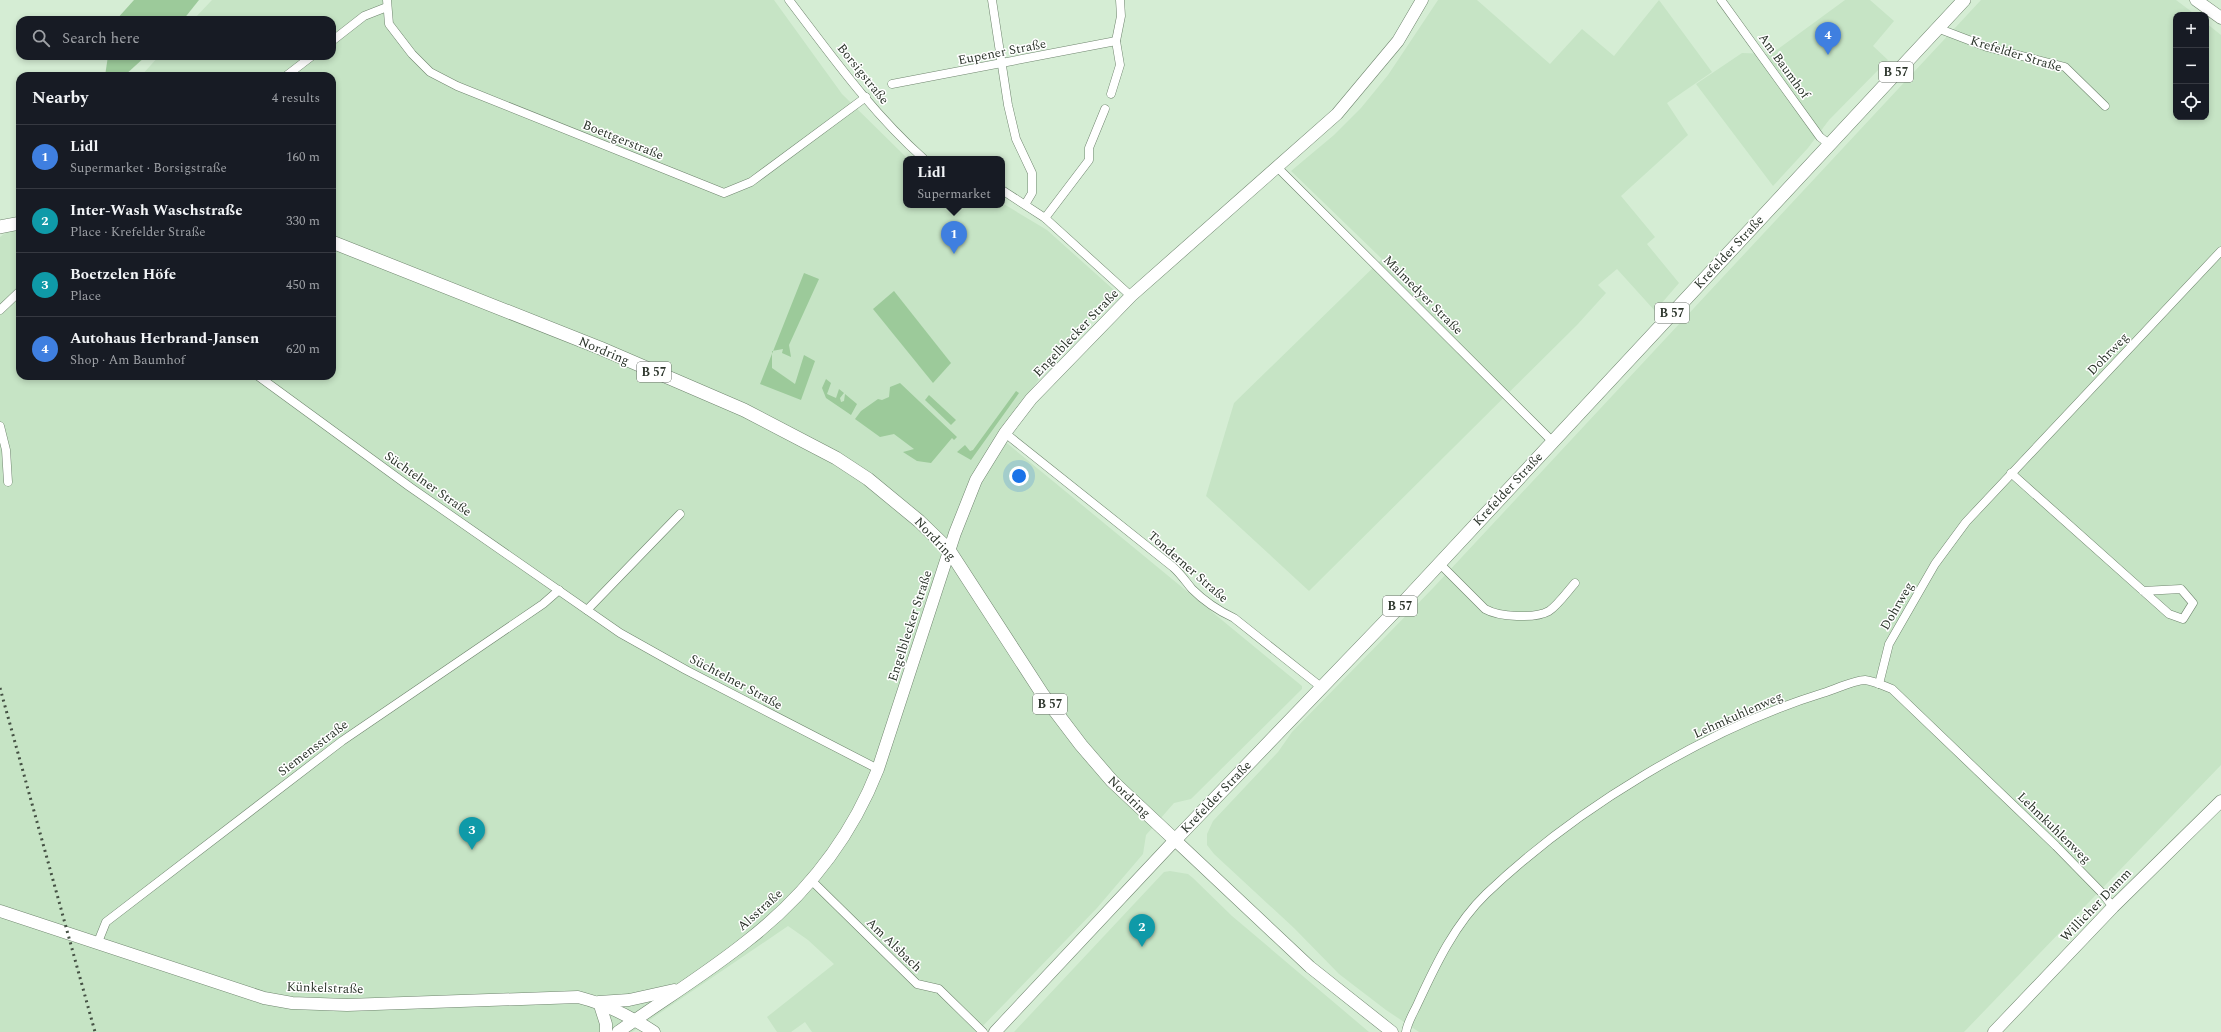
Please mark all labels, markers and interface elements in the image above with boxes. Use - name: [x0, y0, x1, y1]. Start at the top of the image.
- map controls: [2173, 12, 2209, 120]
- button: +: [2173, 12, 2209, 48]
- search box: [16, 16, 336, 60]
- pin: 4: [1815, 22, 1841, 55]
- icon: search: [30, 27, 52, 49]
- text: Search here: [62, 27, 140, 50]
- street label: Am Baumhof: [1753, 29, 1816, 104]
- street label: Krefelder Straße: [1968, 31, 2064, 77]
- street label: Eupener Straße: [956, 34, 1048, 70]
- street label: Borsigstraße: [832, 39, 894, 109]
- button: −: [2173, 48, 2209, 84]
- road number: B 57: [1879, 62, 1913, 82]
- button: locate: [2173, 84, 2209, 120]
- text: Nearby: [32, 85, 88, 111]
- text: 4 results: [272, 88, 320, 108]
- street label: Boettgerstraße: [580, 115, 666, 165]
- text: Lidl: [70, 135, 98, 158]
- text: 1: [41, 147, 49, 167]
- text: 160 m: [286, 147, 320, 167]
- popup: [903, 156, 1005, 208]
- text: Supermarket · Borsigstraße: [70, 158, 227, 178]
- text: Lidl: [917, 161, 946, 184]
- text: Supermarket: [917, 184, 991, 204]
- text: Inter-Wash Waschstraße: [70, 199, 243, 222]
- street label: Krefelder Straße: [1689, 210, 1769, 294]
- text: 2: [41, 211, 49, 231]
- text: 330 m: [286, 211, 320, 231]
- pin: 1: [941, 221, 967, 254]
- text: Place · Krefelder Straße: [70, 222, 206, 242]
- street label: Malmedyer Straße: [1379, 251, 1467, 339]
- text: Boetzelen Höfe: [70, 263, 176, 286]
- text: 3: [41, 275, 49, 295]
- text: 450 m: [286, 275, 320, 295]
- street label: Engelblecker Straße: [1029, 284, 1123, 382]
- text: Place: [70, 286, 101, 306]
- road number: B 57: [1655, 303, 1689, 323]
- text: Autohaus Herbrand-Jansen: [70, 327, 259, 350]
- street label: Dohrweg: [2082, 328, 2134, 380]
- street label: Nordring: [575, 331, 633, 371]
- text: 4: [41, 339, 49, 359]
- text: 620 m: [286, 339, 320, 359]
- text: Shop · Am Baumhof: [70, 350, 185, 370]
- road number: B 57: [637, 362, 671, 382]
- street label: Süchtelner Straße: [380, 446, 476, 522]
- street label: Krefelder Straße: [1468, 447, 1548, 531]
- your location: [1009, 466, 1029, 486]
- street label: Nordring: [909, 513, 961, 565]
- street label: Tonderner Straße: [1143, 526, 1233, 608]
- street label: Engelblecker Straße: [883, 568, 937, 684]
- street label: Dohrweg: [1875, 578, 1919, 634]
- road number: B 57: [1383, 596, 1417, 616]
- street label: Süchtelner Straße: [686, 649, 786, 715]
- street label: Lehmkuhlenweg: [1690, 686, 1786, 744]
- road number: B 57: [1033, 694, 1067, 714]
- street label: Siemensstraße: [274, 715, 352, 781]
- street label: Krefelder Straße: [1176, 756, 1256, 838]
- street label: Nordring: [1103, 771, 1155, 823]
- street label: Lehmkuhlenweg: [2013, 787, 2095, 869]
- pin: 3: [459, 817, 485, 850]
- street label: Willicher Damm: [2056, 864, 2136, 946]
- street label: Alsstraße: [733, 884, 787, 936]
- street label: Am Alsbach: [862, 913, 927, 977]
- pin: 2: [1129, 914, 1155, 947]
- street label: Künkelstraße: [286, 977, 364, 999]

